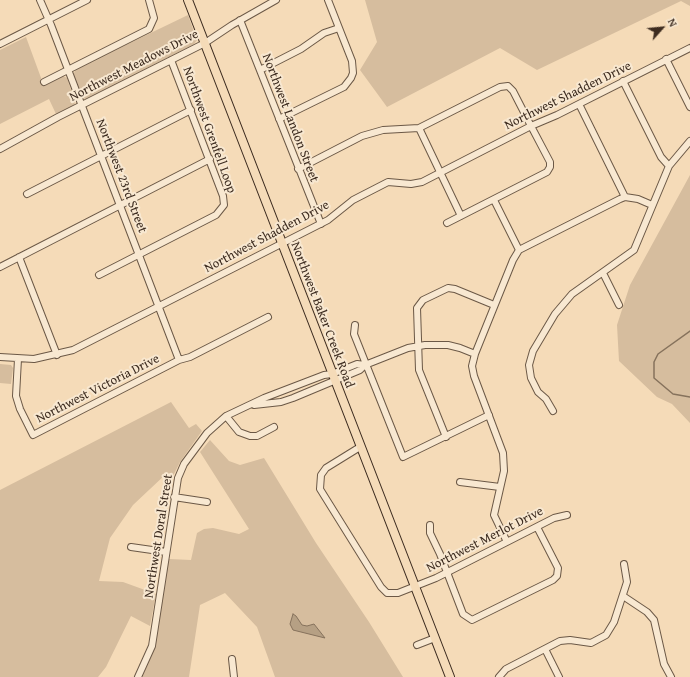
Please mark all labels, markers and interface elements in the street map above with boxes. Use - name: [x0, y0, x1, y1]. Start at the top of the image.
- north arrow: [642, 8, 682, 48]
- text: N: [664, 16, 681, 29]
- street label: Northwest Meadows Drive: [67, 27, 201, 105]
- street label: Northwest Landon Street: [258, 52, 322, 184]
- street label: Northwest Shadden Drive: [502, 58, 634, 134]
- street label: Northwest Grenfell Loop: [179, 65, 239, 195]
- street label: Northwest 23rd Street: [92, 117, 150, 235]
- street label: Northwest Shadden Drive: [202, 197, 332, 277]
- street label: Northwest Baker Creek Road: [287, 240, 357, 390]
- street label: Northwest Victoria Drive: [34, 351, 162, 427]
- street label: Northwest Doral Street: [141, 473, 177, 599]
- street label: Northwest Merlot Drive: [424, 504, 546, 576]

